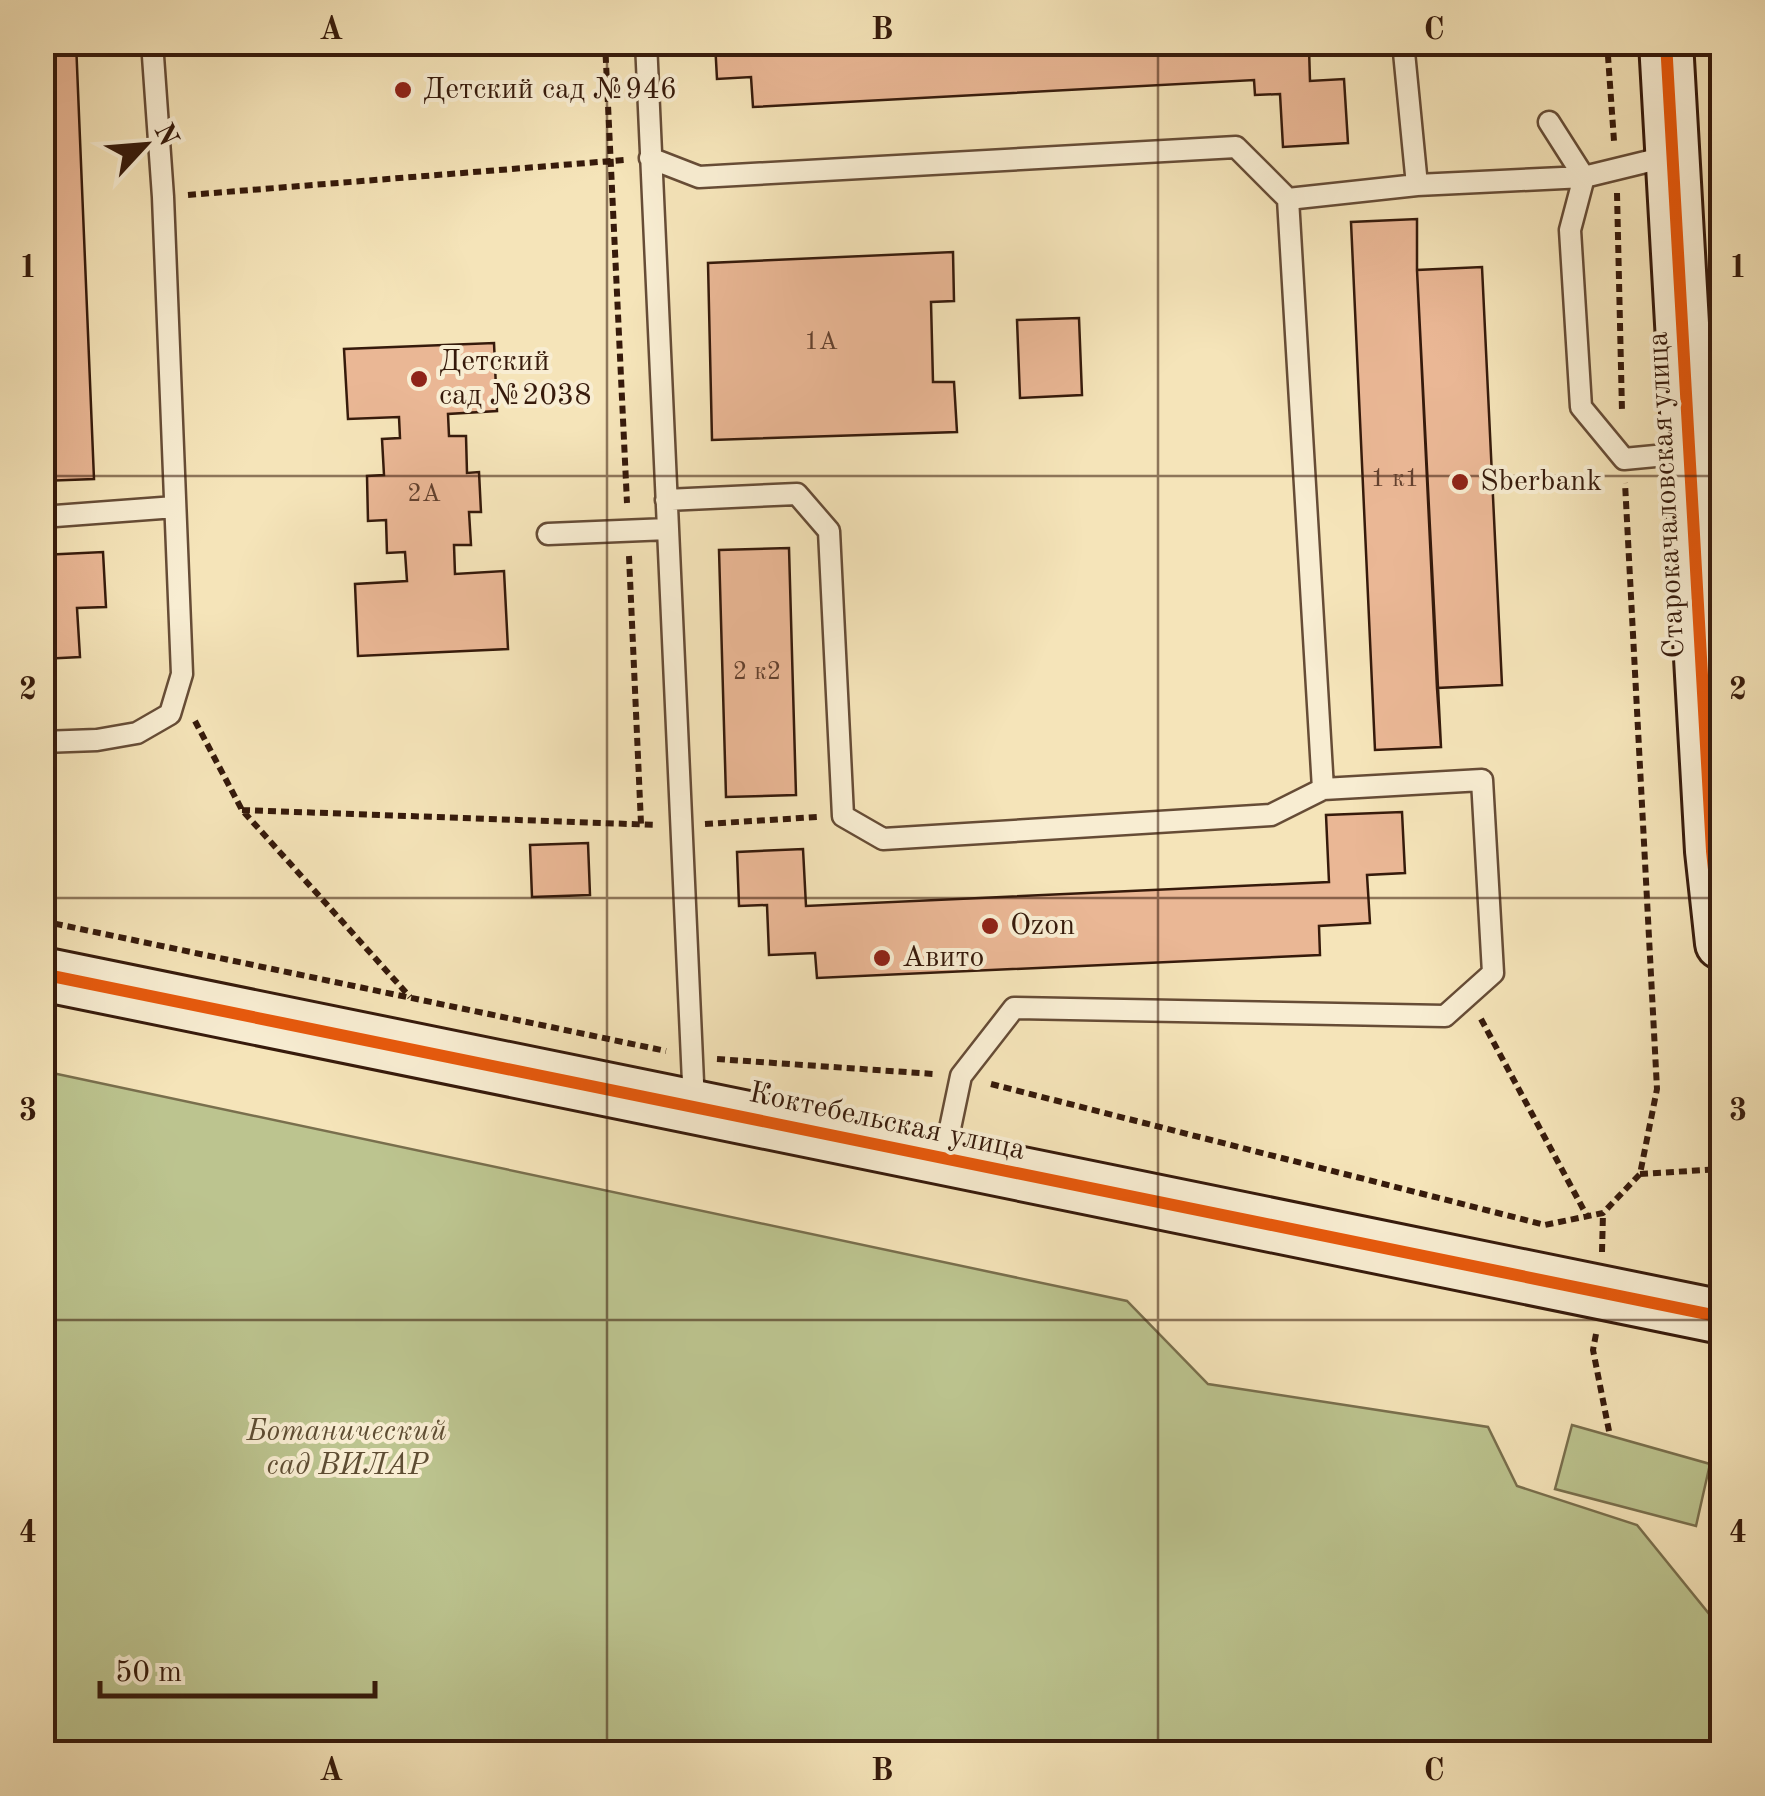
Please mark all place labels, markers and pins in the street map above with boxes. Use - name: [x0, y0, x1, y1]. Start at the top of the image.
- place label: Детский сад №946: [423, 75, 677, 105]
- marker: Детский сад №946: [392, 79, 414, 101]
- place label: Детский сад №2038: [439, 347, 592, 411]
- marker: Детский сад №2038: [408, 368, 430, 390]
- place label: Sberbank: [1480, 467, 1602, 497]
- marker: Sberbank: [1449, 471, 1471, 493]
- place label: Ozon: [1010, 911, 1075, 941]
- marker: Ozon: [979, 915, 1001, 937]
- place label: Авито: [902, 943, 985, 973]
- marker: Авито: [871, 947, 893, 969]

